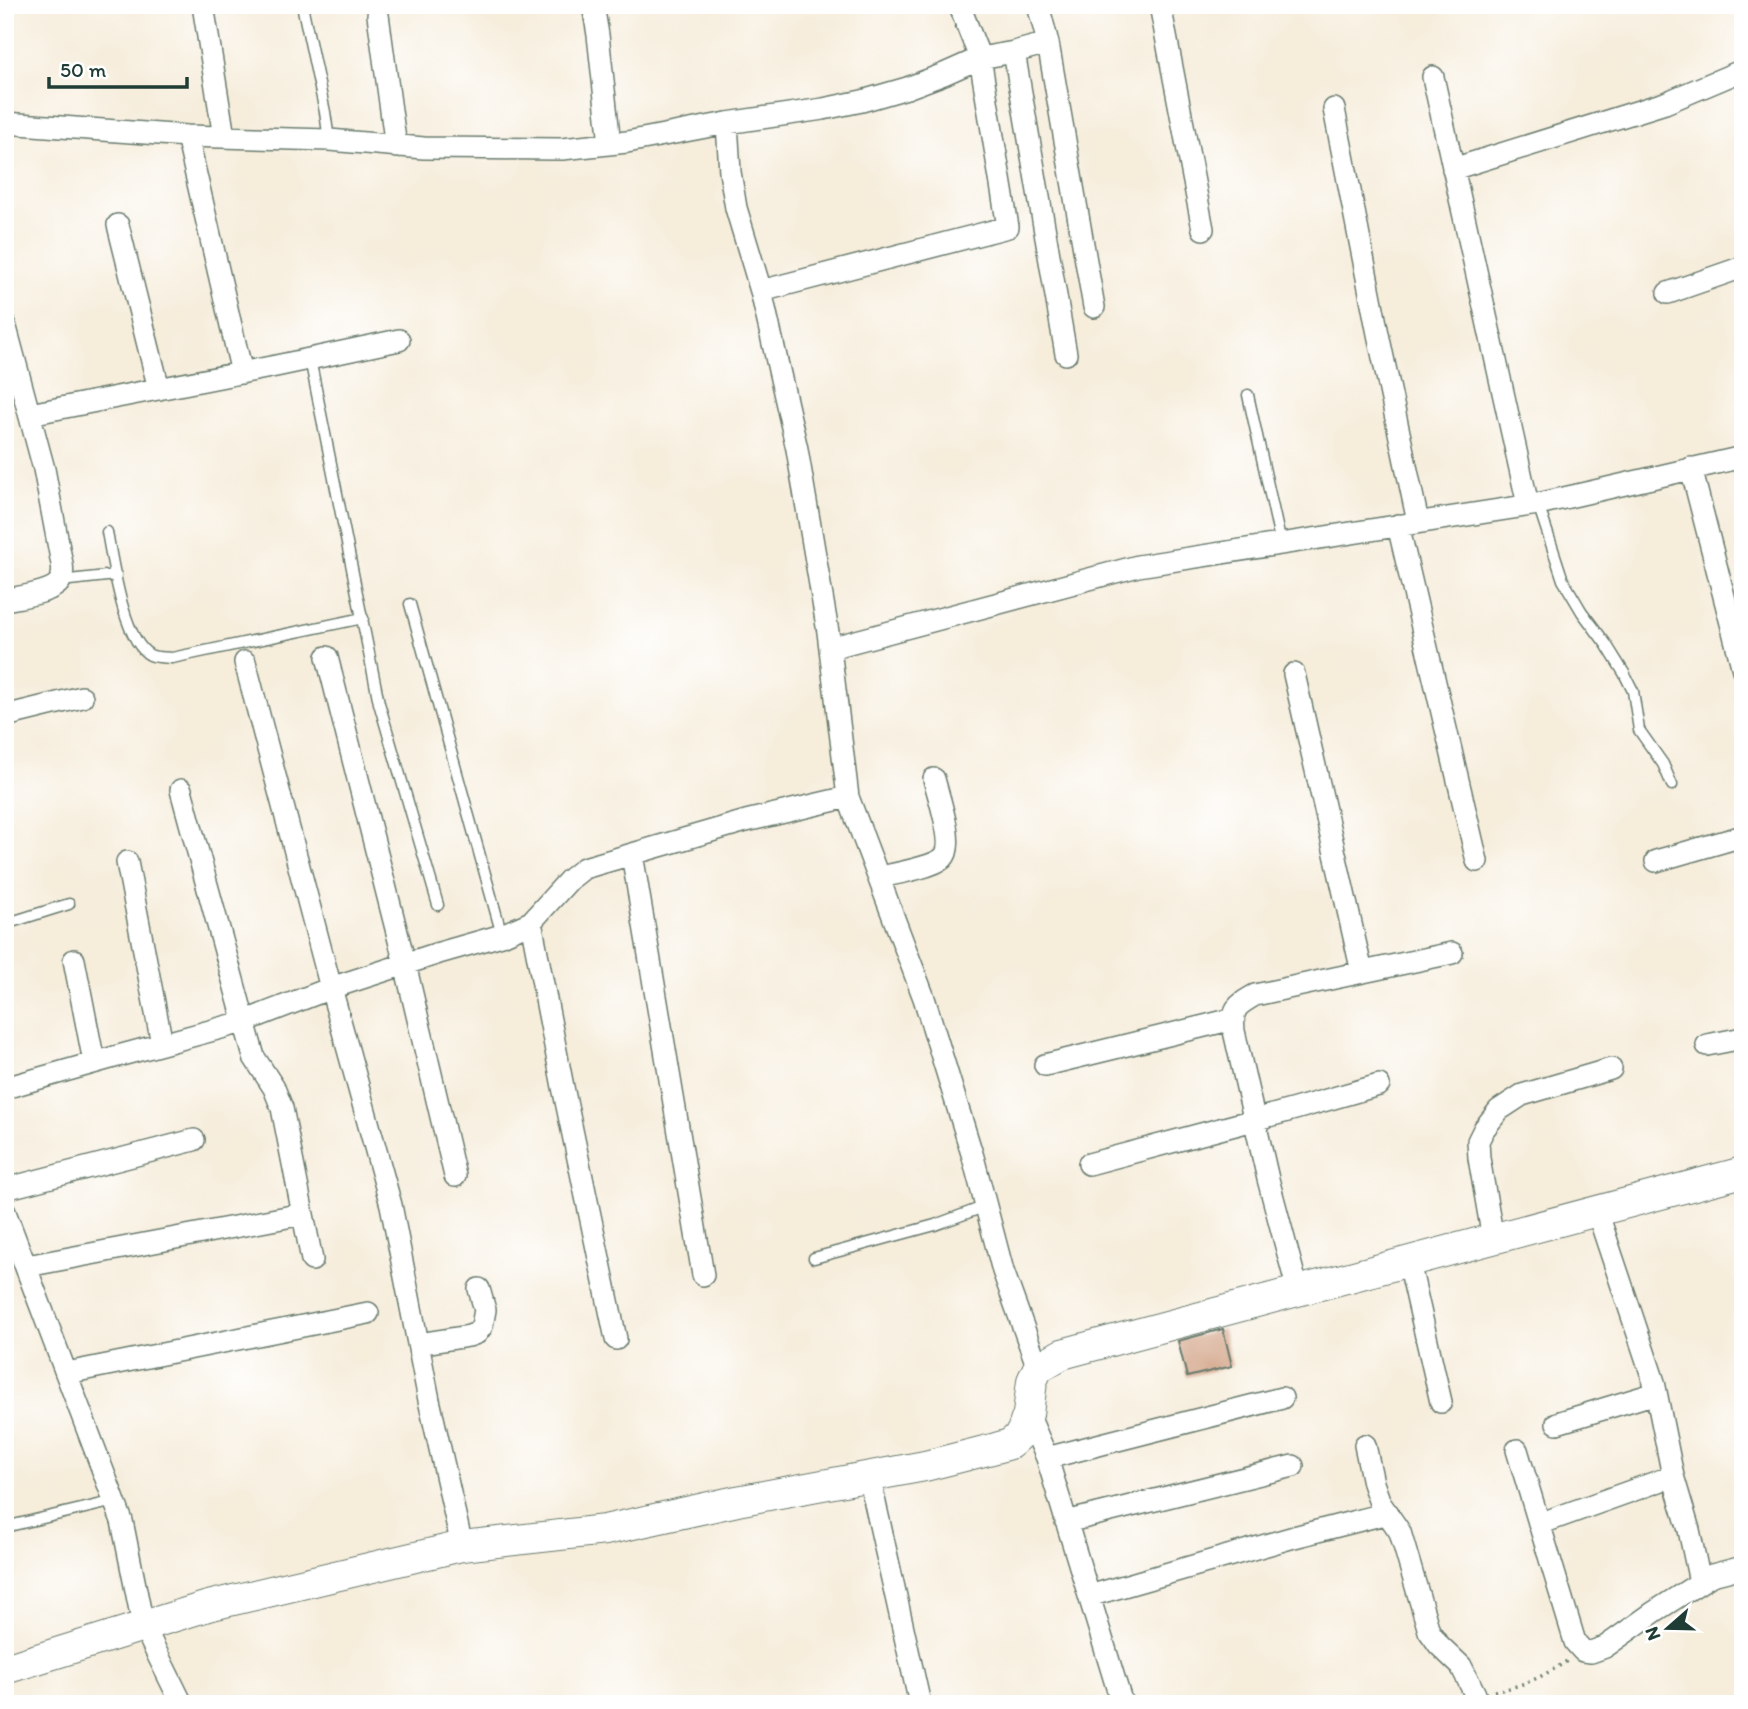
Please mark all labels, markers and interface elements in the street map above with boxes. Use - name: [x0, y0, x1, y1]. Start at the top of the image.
- scale bar: [49, 46, 187, 90]
- text: 50 m: [60, 57, 107, 82]
- north arrow: [1632, 1594, 1702, 1664]
- text: N: [1639, 1624, 1665, 1644]

